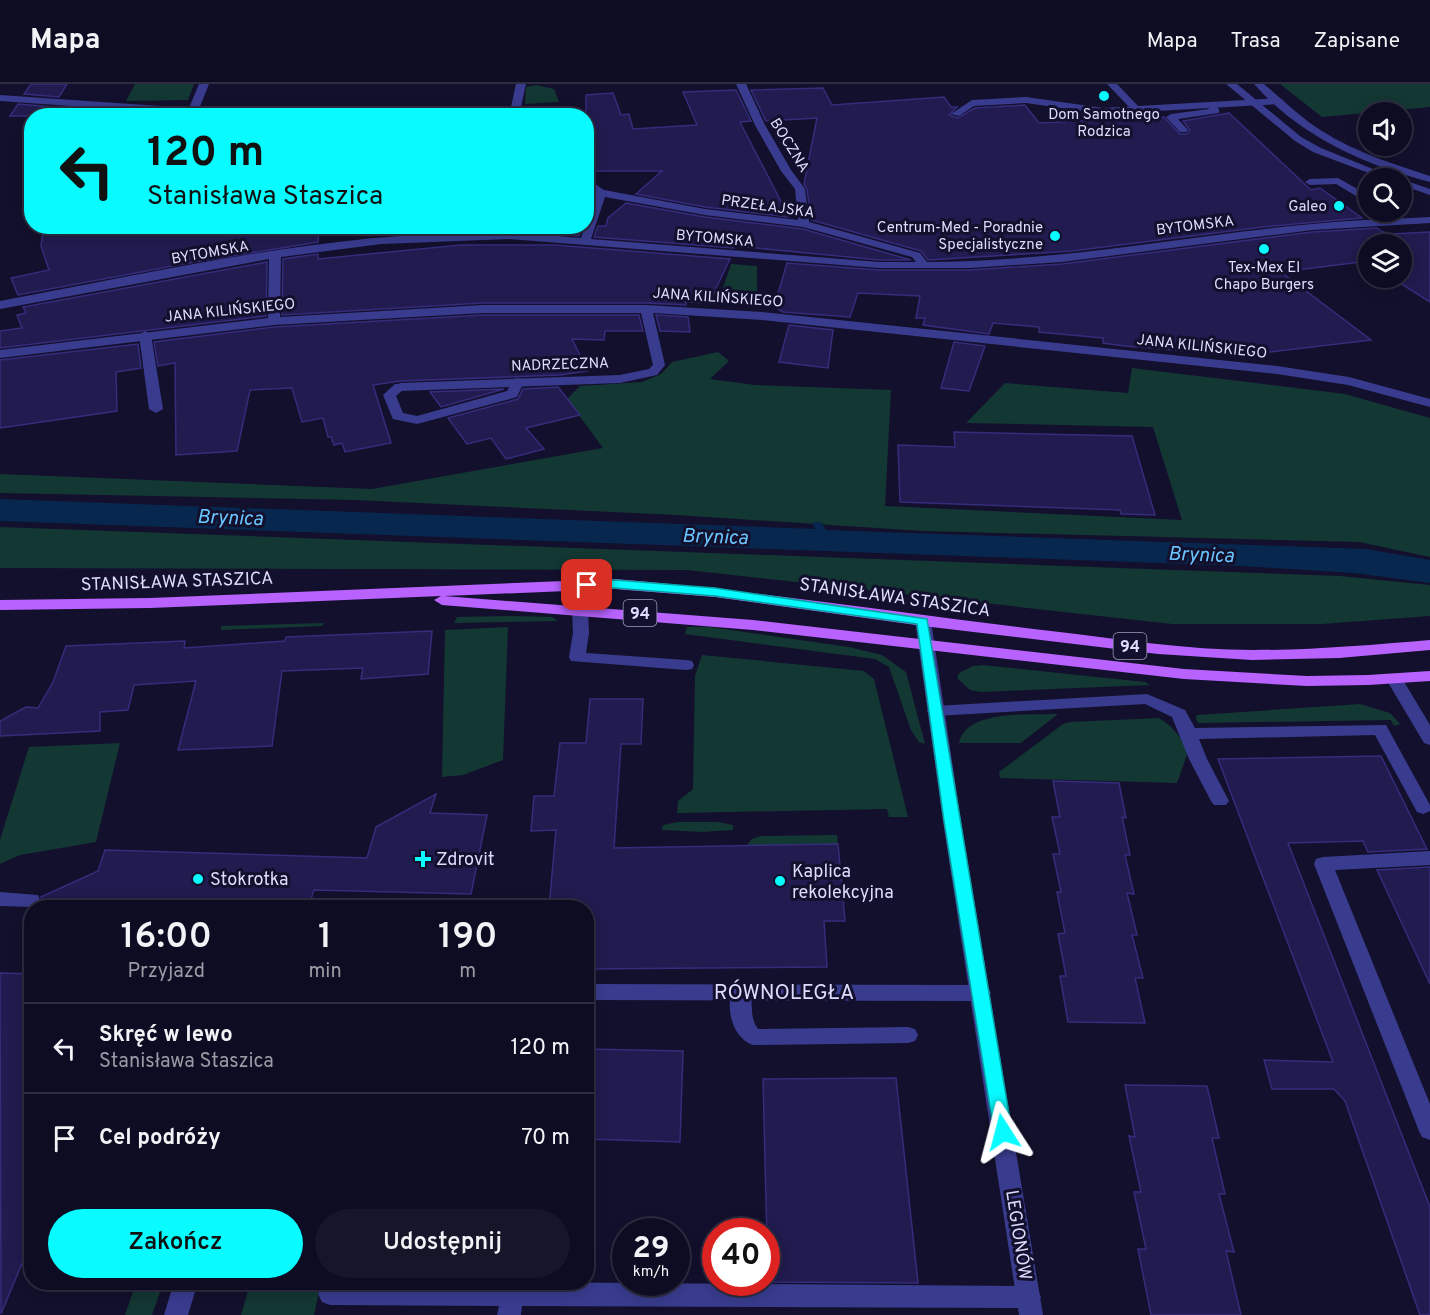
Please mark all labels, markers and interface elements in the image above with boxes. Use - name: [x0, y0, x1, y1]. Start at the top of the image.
- text: Mapa: [30, 23, 100, 59]
- text: Mapa: [1147, 28, 1198, 55]
- text: Trasa: [1231, 28, 1280, 55]
- text: Zapisane: [1313, 28, 1400, 55]
- marker: Dom Samotnego Rodzica: [1097, 89, 1111, 103]
- map controls: [1358, 102, 1412, 288]
- button: sound: [1358, 102, 1412, 156]
- place label: Dom Samotnego Rodzica: [1048, 106, 1160, 142]
- street label: BOCZNA: [765, 115, 813, 176]
- text: 120 m: [147, 128, 264, 181]
- icon: left: [48, 132, 126, 210]
- button: search: [1358, 168, 1412, 222]
- text: Stanisława Staszica: [147, 180, 383, 214]
- street label: PRZEŁAJSKA: [720, 192, 816, 223]
- place label: Galeo: [1288, 198, 1327, 217]
- marker: Galeo: [1332, 199, 1346, 213]
- street label: BYTOMSKA: [1155, 212, 1235, 241]
- place label: Centrum-Med - Poradnie Specjalistyczne: [877, 219, 1043, 255]
- street label: BYTOMSKA: [675, 227, 755, 252]
- marker: Centrum-Med - Poradnie Specjalistyczne: [1048, 229, 1062, 243]
- button: layers: [1358, 234, 1412, 288]
- street label: BYTOMSKA: [170, 237, 251, 270]
- marker: Tex-Mex El Chapo Burgers: [1257, 242, 1271, 256]
- place label: Tex-Mex El Chapo Burgers: [1214, 259, 1314, 295]
- street label: JANA KILIŃSKIEGO: [652, 283, 784, 313]
- street label: JANA KILIŃSKIEGO: [164, 294, 296, 328]
- street label: JANA KILIŃSKIEGO: [1136, 330, 1268, 364]
- street label: NADRZECZNA: [511, 354, 609, 377]
- water label: Brynica: [196, 505, 264, 533]
- water label: Brynica: [681, 524, 749, 552]
- water label: Brynica: [1167, 542, 1235, 570]
- pin: [561, 559, 612, 610]
- street label: STANISŁAWA STASZICA: [80, 568, 274, 597]
- icon: arrive: [570, 568, 603, 601]
- street label: STANISŁAWA STASZICA: [798, 574, 992, 623]
- road number: 94: [624, 600, 656, 626]
- road number: 94: [1114, 633, 1146, 659]
- place label: Zdrovit: [436, 849, 495, 872]
- marker: Zdrovit: [414, 850, 432, 868]
- place label: Kaplica rekolekcyjna: [792, 861, 894, 905]
- place label: Stokrotka: [210, 869, 288, 892]
- marker: Stokrotka: [191, 872, 205, 886]
- marker: Kaplica rekolekcyjna: [773, 874, 787, 888]
- text: 16:00: [120, 915, 212, 961]
- text: 1: [318, 915, 332, 961]
- text: 190: [438, 915, 498, 961]
- text: Przyjazd: [127, 959, 205, 985]
- text: min: [308, 959, 342, 985]
- text: m: [459, 959, 476, 985]
- street label: RÓWNOLEGŁA: [714, 979, 854, 1007]
- text: Skręć w lewo: [99, 1022, 233, 1049]
- icon: left: [48, 1032, 81, 1065]
- text: 120 m: [510, 1035, 570, 1062]
- text: Stanisława Staszica: [99, 1049, 274, 1075]
- position arrow: [971, 1100, 1035, 1164]
- icon: arrive: [48, 1122, 81, 1155]
- text: Cel podróży: [99, 1125, 221, 1152]
- text: 70 m: [521, 1125, 570, 1152]
- street label: LEGIONÓW: [999, 1188, 1038, 1282]
- button: Zakończ: [48, 1209, 303, 1278]
- button: Udostępnij: [315, 1209, 570, 1278]
- speed limit sign: 40: [702, 1218, 780, 1296]
- text: 29: [633, 1231, 669, 1268]
- text: km/h: [633, 1263, 669, 1282]

